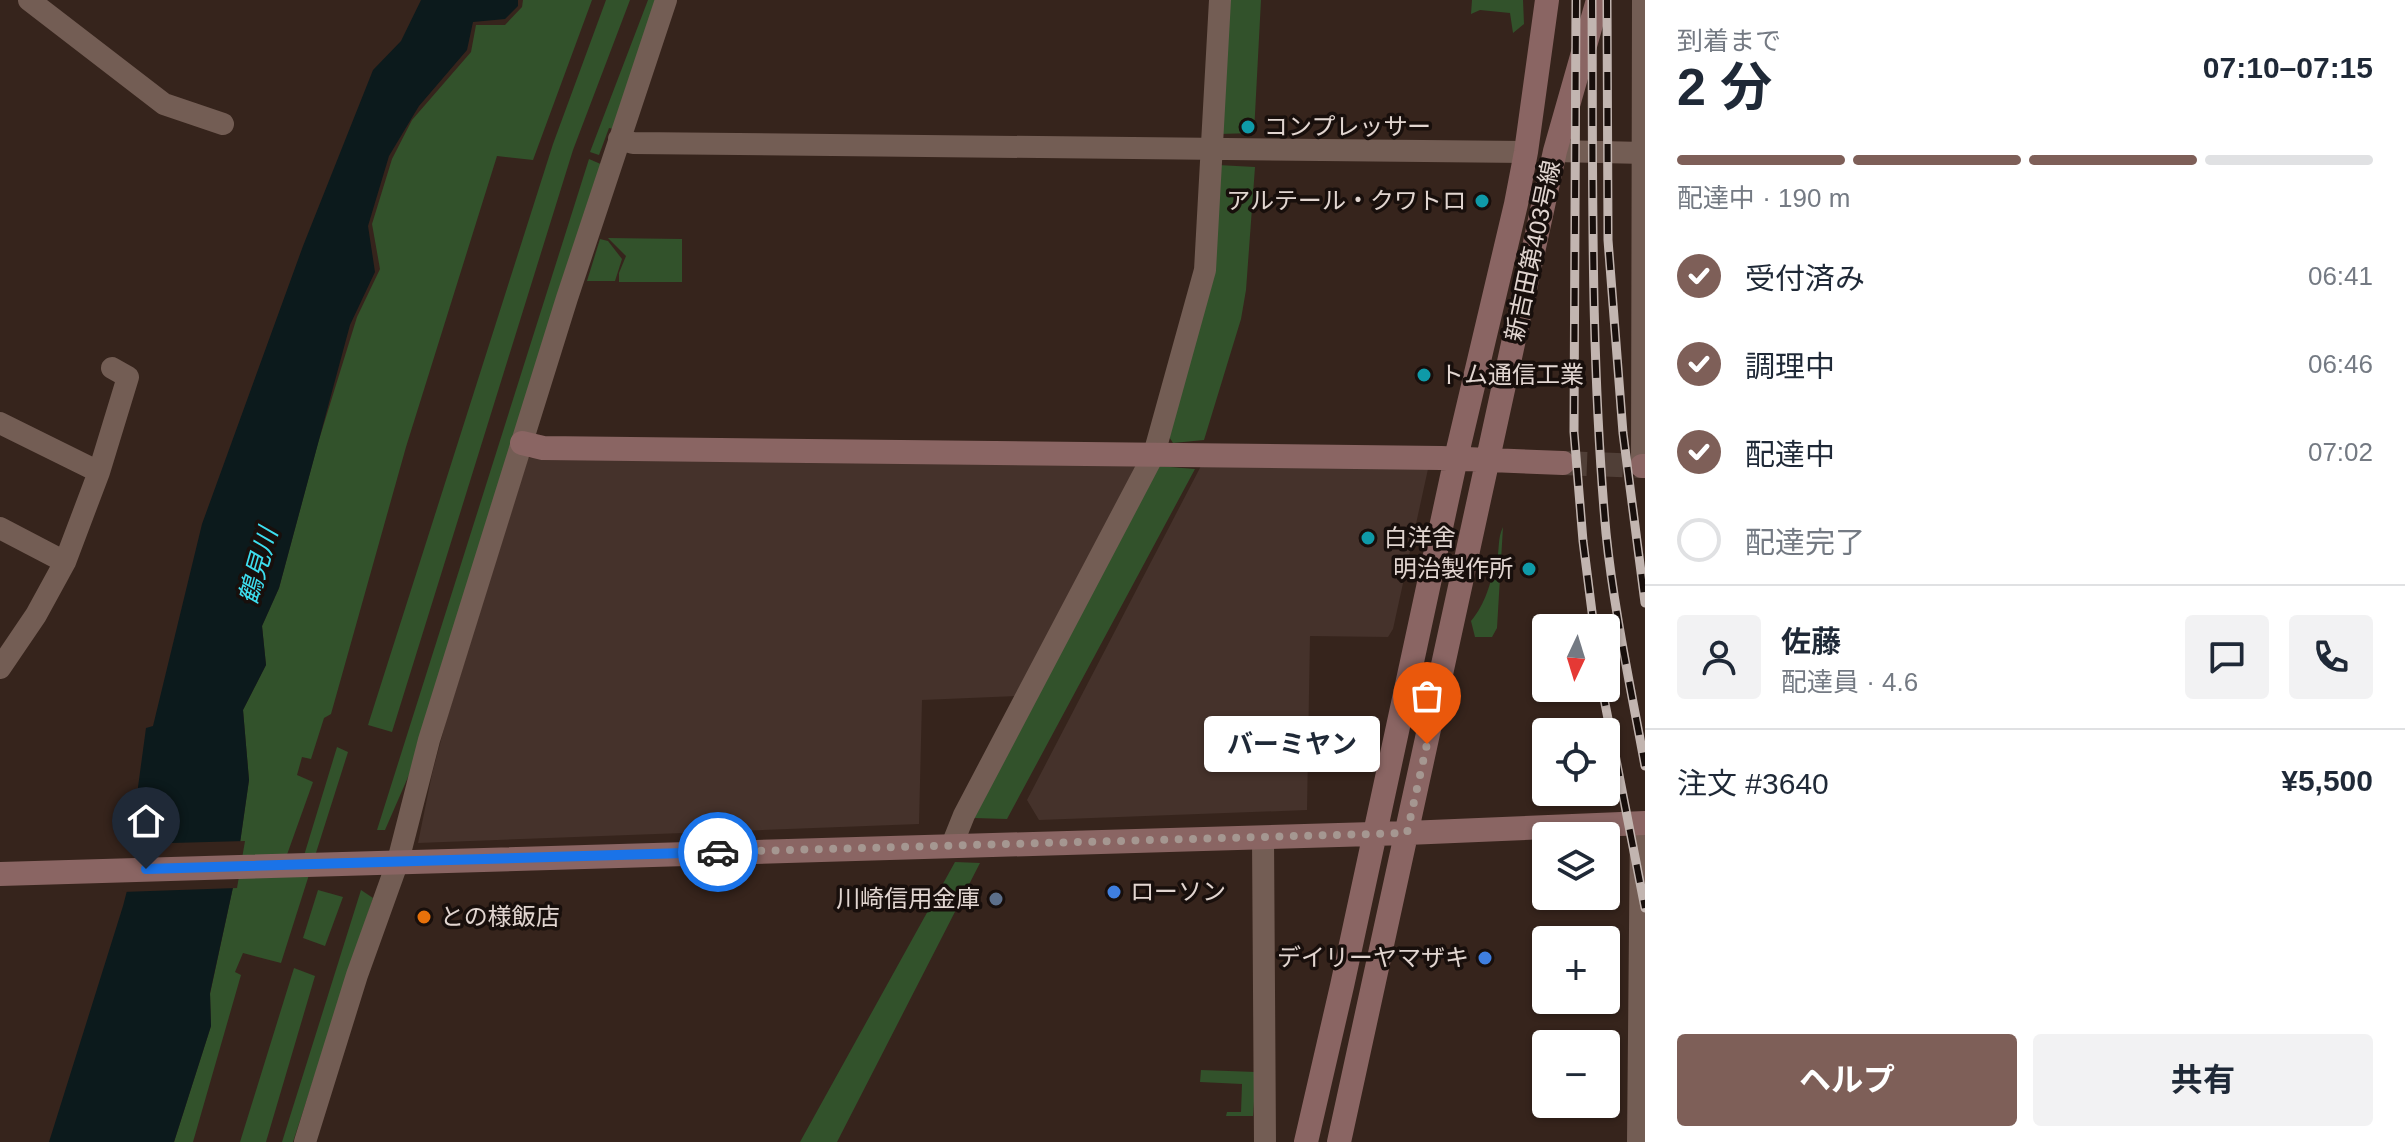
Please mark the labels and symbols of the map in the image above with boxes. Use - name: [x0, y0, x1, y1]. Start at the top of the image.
- place label: コンプレッサー: [1264, 113, 1431, 140]
- marker: コンプレッサー: [1239, 118, 1257, 136]
- street label: 新吉田第403号線: [1500, 158, 1565, 344]
- place label: アルテール・クワトロ: [1226, 187, 1466, 214]
- marker: アルテール・クワトロ: [1473, 192, 1491, 210]
- place label: トム通信工業: [1440, 361, 1584, 388]
- marker: トム通信工業: [1415, 366, 1433, 384]
- water label: 鶴見川: [233, 521, 284, 608]
- place label: 白洋舍: [1384, 524, 1456, 551]
- marker: 白洋舍: [1359, 529, 1377, 547]
- place label: 明治製作所: [1393, 555, 1513, 582]
- marker: 明治製作所: [1520, 560, 1538, 578]
- north arrow: [1532, 614, 1620, 702]
- pin: [1393, 662, 1461, 744]
- callout: バーミヤン: [1203, 716, 1379, 772]
- pin: [112, 787, 180, 869]
- courier: [678, 812, 758, 892]
- place label: ローソン: [1130, 878, 1226, 905]
- marker: ローソン: [1105, 883, 1123, 901]
- place label: 川崎信用金庫: [836, 885, 980, 912]
- marker: 川崎信用金庫: [987, 890, 1005, 908]
- place label: との様飯店: [440, 903, 560, 930]
- marker: との様飯店: [415, 908, 433, 926]
- place label: デイリーヤマザキ: [1277, 944, 1469, 971]
- marker: デイリーヤマザキ: [1476, 949, 1494, 967]

